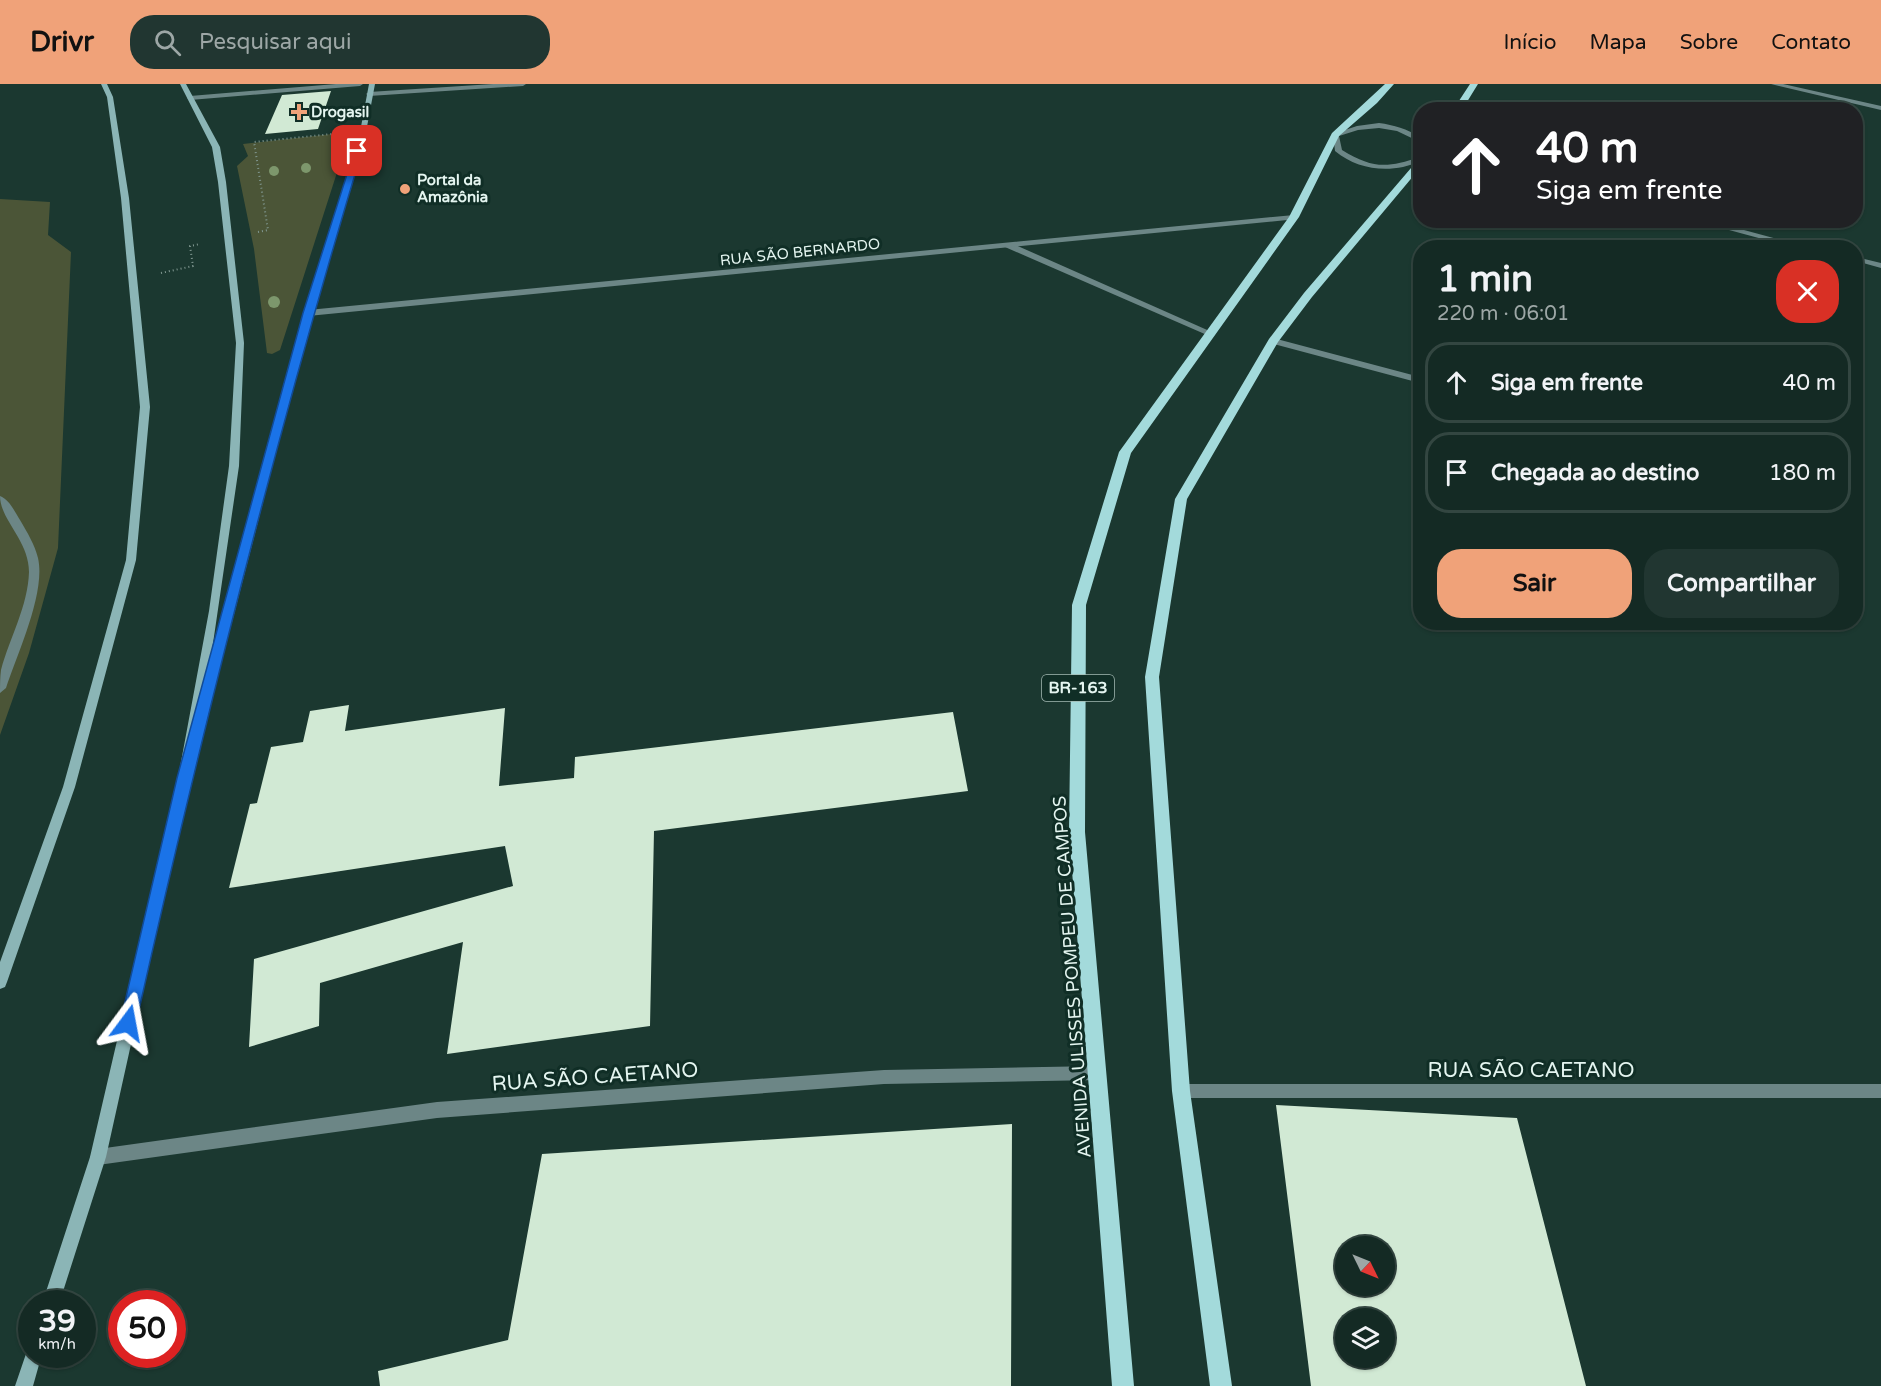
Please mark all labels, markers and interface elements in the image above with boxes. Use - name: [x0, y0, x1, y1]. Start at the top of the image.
- search box: [130, 15, 550, 69]
- text: Drivr: [30, 25, 94, 59]
- icon: search: [151, 26, 184, 59]
- text: Pesquisar aqui: [199, 29, 352, 55]
- text: Início: [1504, 30, 1556, 55]
- text: Mapa: [1589, 30, 1647, 55]
- text: Sobre: [1680, 30, 1738, 55]
- text: Contato: [1771, 30, 1851, 55]
- place label: Drogasil: [311, 103, 369, 122]
- marker: Drogasil: [292, 105, 306, 119]
- text: 40 m: [1536, 123, 1638, 174]
- pin: [331, 125, 382, 176]
- icon: ahead: [1437, 126, 1515, 204]
- icon: arrive: [340, 134, 373, 167]
- place label: Portal da Amazônia: [417, 171, 488, 206]
- text: Siga em frente: [1536, 174, 1723, 207]
- marker: Portal da Amazônia: [398, 182, 412, 196]
- street label: RUA SÃO BERNARDO: [719, 235, 881, 269]
- text: 1 min: [1437, 258, 1533, 301]
- button: close: [1776, 260, 1839, 323]
- text: 220 m · 06:01: [1437, 302, 1569, 326]
- icon: ahead: [1440, 366, 1473, 399]
- text: Siga em frente: [1491, 370, 1643, 396]
- text: 40 m: [1782, 370, 1836, 396]
- icon: arrive: [1440, 456, 1473, 489]
- text: Chegada ao destino: [1491, 460, 1699, 486]
- text: 180 m: [1769, 460, 1836, 486]
- button: Sair: [1437, 549, 1632, 618]
- button: Compartilhar: [1644, 549, 1839, 618]
- road number: BR-163: [1042, 675, 1114, 701]
- street label: AVENIDA ULISSES POMPEU DE CAMPOS: [1048, 795, 1096, 1159]
- position arrow: [96, 991, 160, 1055]
- street label: RUA SÃO CAETANO: [491, 1057, 699, 1097]
- street label: RUA SÃO CAETANO: [1427, 1058, 1635, 1083]
- north arrow: [1335, 1236, 1395, 1296]
- map controls: [1335, 1236, 1395, 1368]
- speed limit sign: 50: [108, 1290, 186, 1368]
- text: 39: [38, 1303, 76, 1340]
- button: layers: [1335, 1308, 1395, 1368]
- text: km/h: [38, 1335, 76, 1353]

